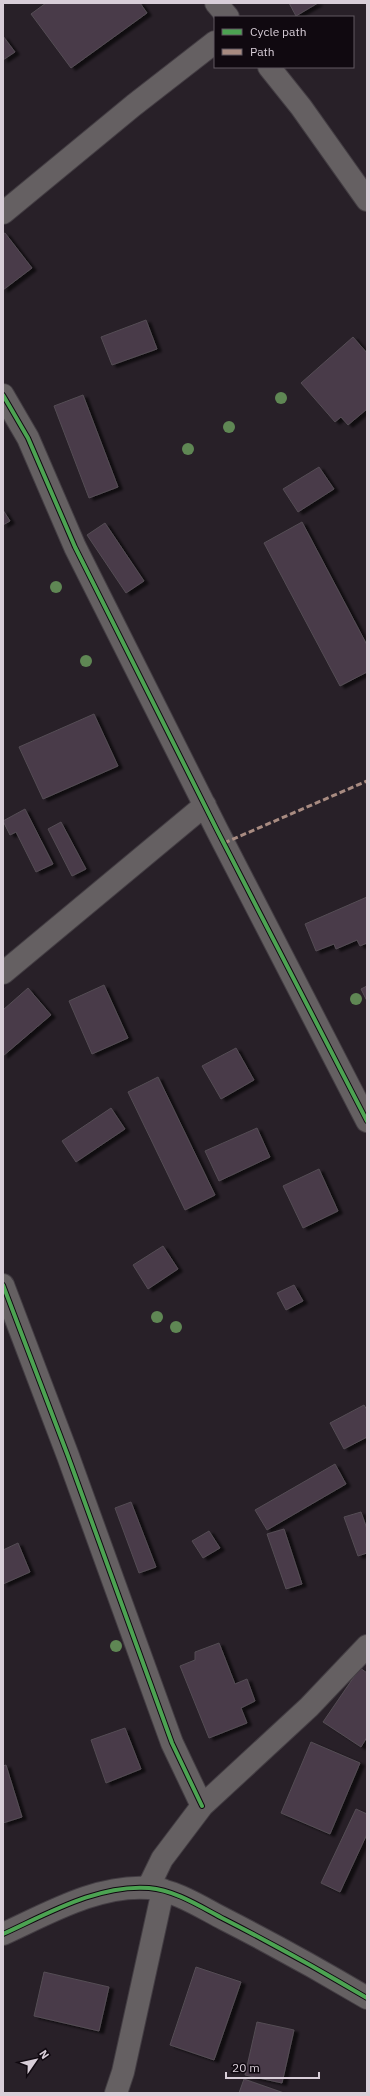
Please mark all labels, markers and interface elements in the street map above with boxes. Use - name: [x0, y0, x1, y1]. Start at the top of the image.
- legend: [214, 16, 354, 68]
- text: Cycle path: [250, 24, 307, 39]
- text: Path: [250, 44, 275, 59]
- north arrow: [16, 2040, 56, 2080]
- text: N: [36, 2047, 52, 2062]
- scale bar: [226, 2054, 319, 2080]
- text: 20 m: [232, 2060, 260, 2075]

